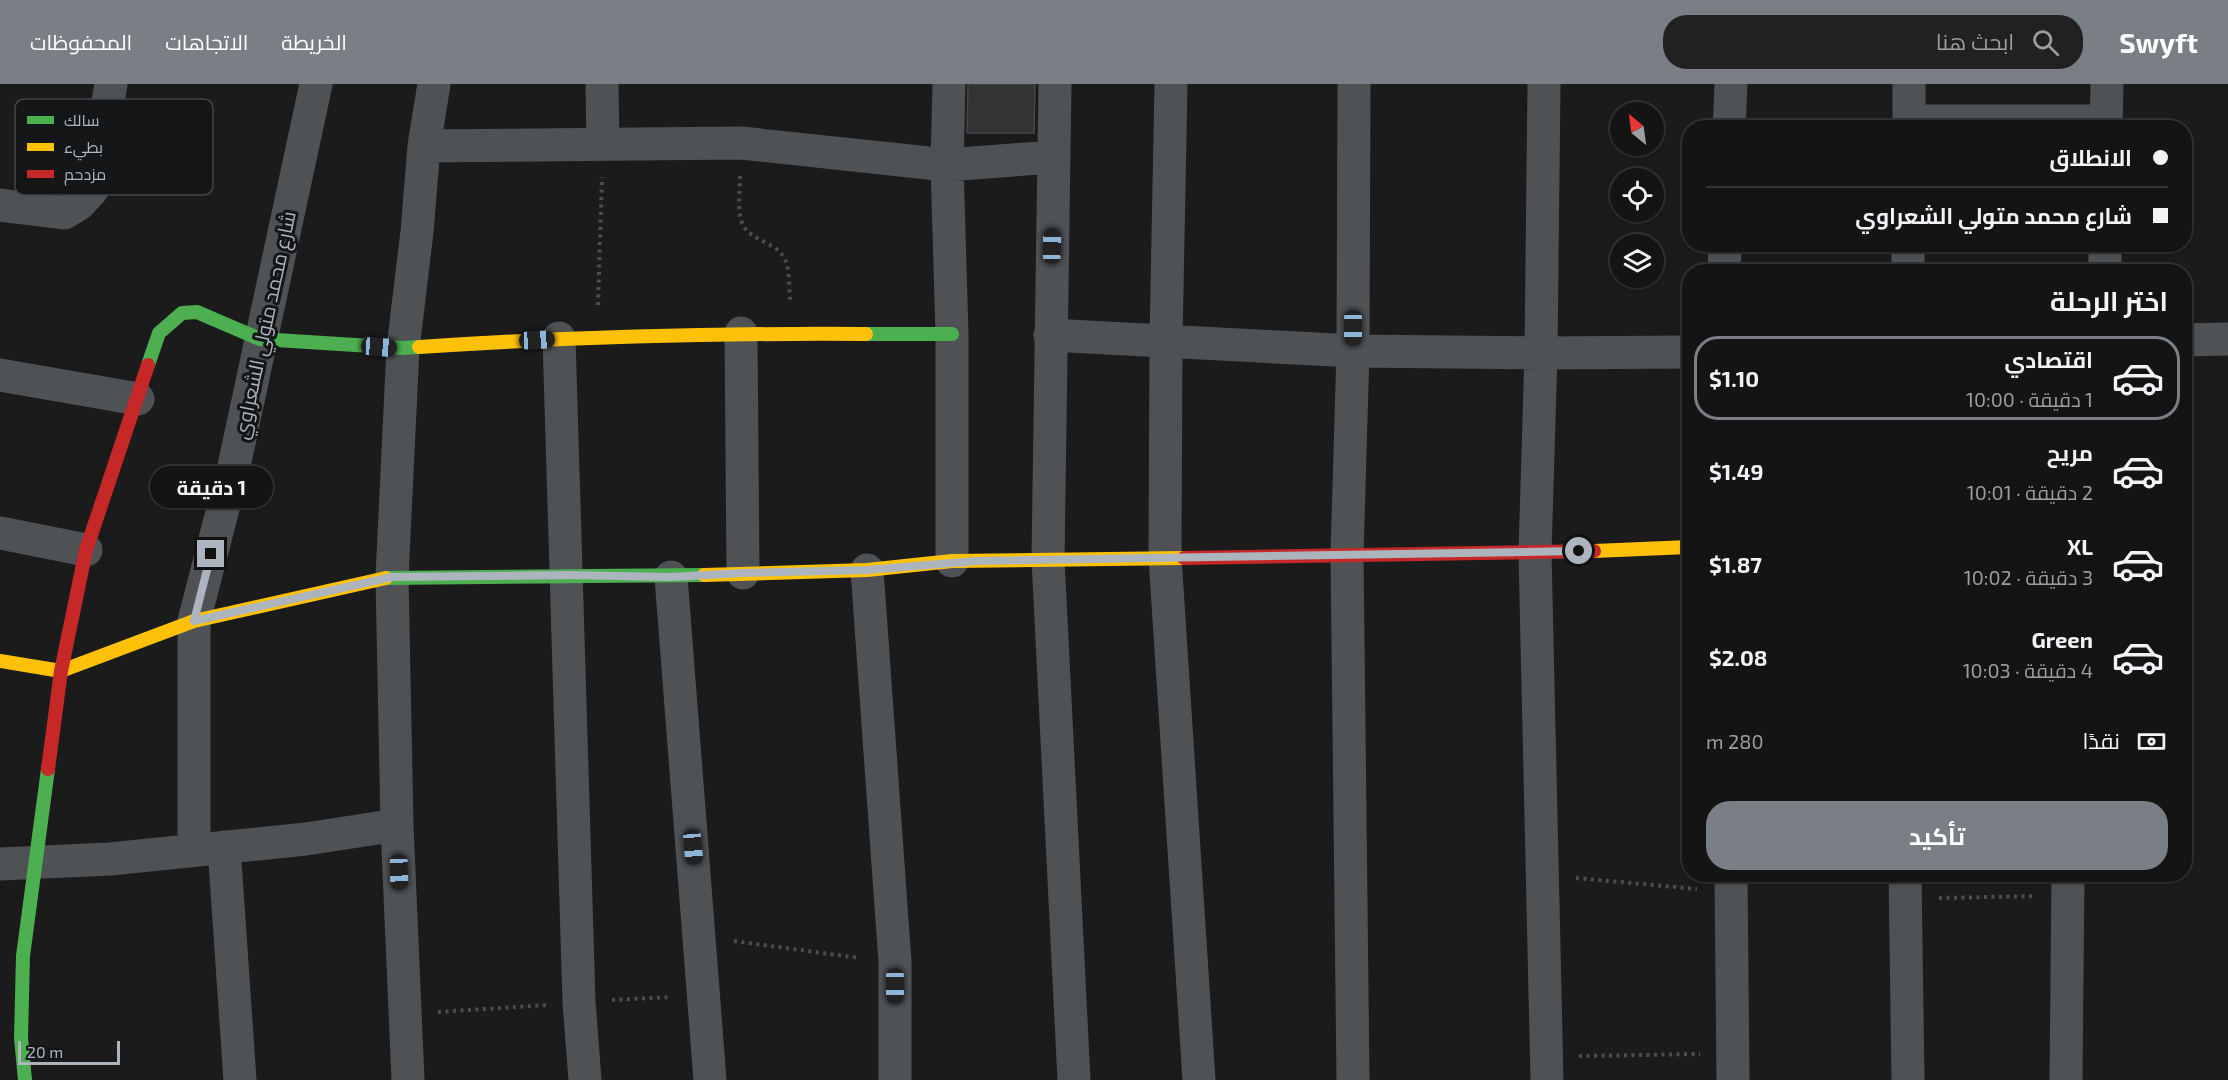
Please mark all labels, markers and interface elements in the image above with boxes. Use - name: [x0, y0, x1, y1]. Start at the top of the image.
- search box: [1663, 15, 2083, 69]
- text: Swyft: [2119, 25, 2198, 59]
- icon: search: [2029, 26, 2062, 59]
- text: ابحث هنا: [1936, 28, 2014, 54]
- text: المحفوظات: [30, 29, 132, 54]
- text: الاتجاهات: [165, 29, 248, 54]
- text: الخريطة: [281, 29, 347, 54]
- legend: [15, 99, 213, 195]
- north arrow: [1610, 102, 1664, 156]
- map controls: [1610, 102, 1664, 288]
- text: سالك: [64, 110, 99, 129]
- text: بطيء: [64, 137, 103, 161]
- text: الانطلاق: [2049, 144, 2132, 170]
- text: مزدحم: [64, 164, 106, 186]
- button: locate: [1610, 168, 1664, 222]
- text: شارع محمد متولي الشعراوي: [1855, 202, 2132, 228]
- street label: شارع محمد متولي الشعراوي: [228, 209, 305, 442]
- car: [1043, 228, 1061, 264]
- button: layers: [1610, 234, 1664, 288]
- text: اختر الرحلة: [2050, 284, 2168, 316]
- car: [1344, 310, 1362, 346]
- car: [519, 330, 555, 350]
- car: [360, 337, 398, 357]
- text: اقتصادي: [2004, 346, 2093, 372]
- icon: car: [2111, 351, 2165, 405]
- text: $1.10: [1709, 365, 1759, 391]
- text: 1 دقيقة · 10:00: [1966, 387, 2093, 411]
- text: مريح: [2047, 439, 2093, 465]
- icon: car: [2111, 444, 2165, 498]
- text: $1.49: [1709, 458, 1764, 484]
- callout: 1 دقيقة: [150, 467, 272, 509]
- text: 1 دقيقة: [177, 475, 246, 499]
- text: 2 دقيقة · 10:01: [1967, 480, 2093, 504]
- text: XL: [2067, 533, 2093, 559]
- route start: [1565, 537, 1592, 564]
- icon: car: [2111, 537, 2165, 591]
- route end: [197, 540, 224, 567]
- text: $1.87: [1709, 551, 1762, 577]
- text: 3 دقيقة · 10:02: [1964, 565, 2093, 589]
- text: Green: [2031, 626, 2093, 652]
- icon: car: [2111, 630, 2165, 684]
- text: $2.08: [1709, 644, 1768, 670]
- text: 4 دقيقة · 10:03: [1963, 658, 2093, 682]
- icon: cash: [2135, 725, 2168, 758]
- text: نقدًا: [2082, 727, 2120, 753]
- text: 280 m: [1706, 729, 1763, 753]
- button: تأكيد: [1706, 801, 2168, 870]
- car: [682, 828, 704, 866]
- car: [389, 854, 409, 890]
- car: [886, 968, 904, 1004]
- scale bar: [18, 1038, 120, 1066]
- text: 20 m: [27, 1042, 63, 1061]

